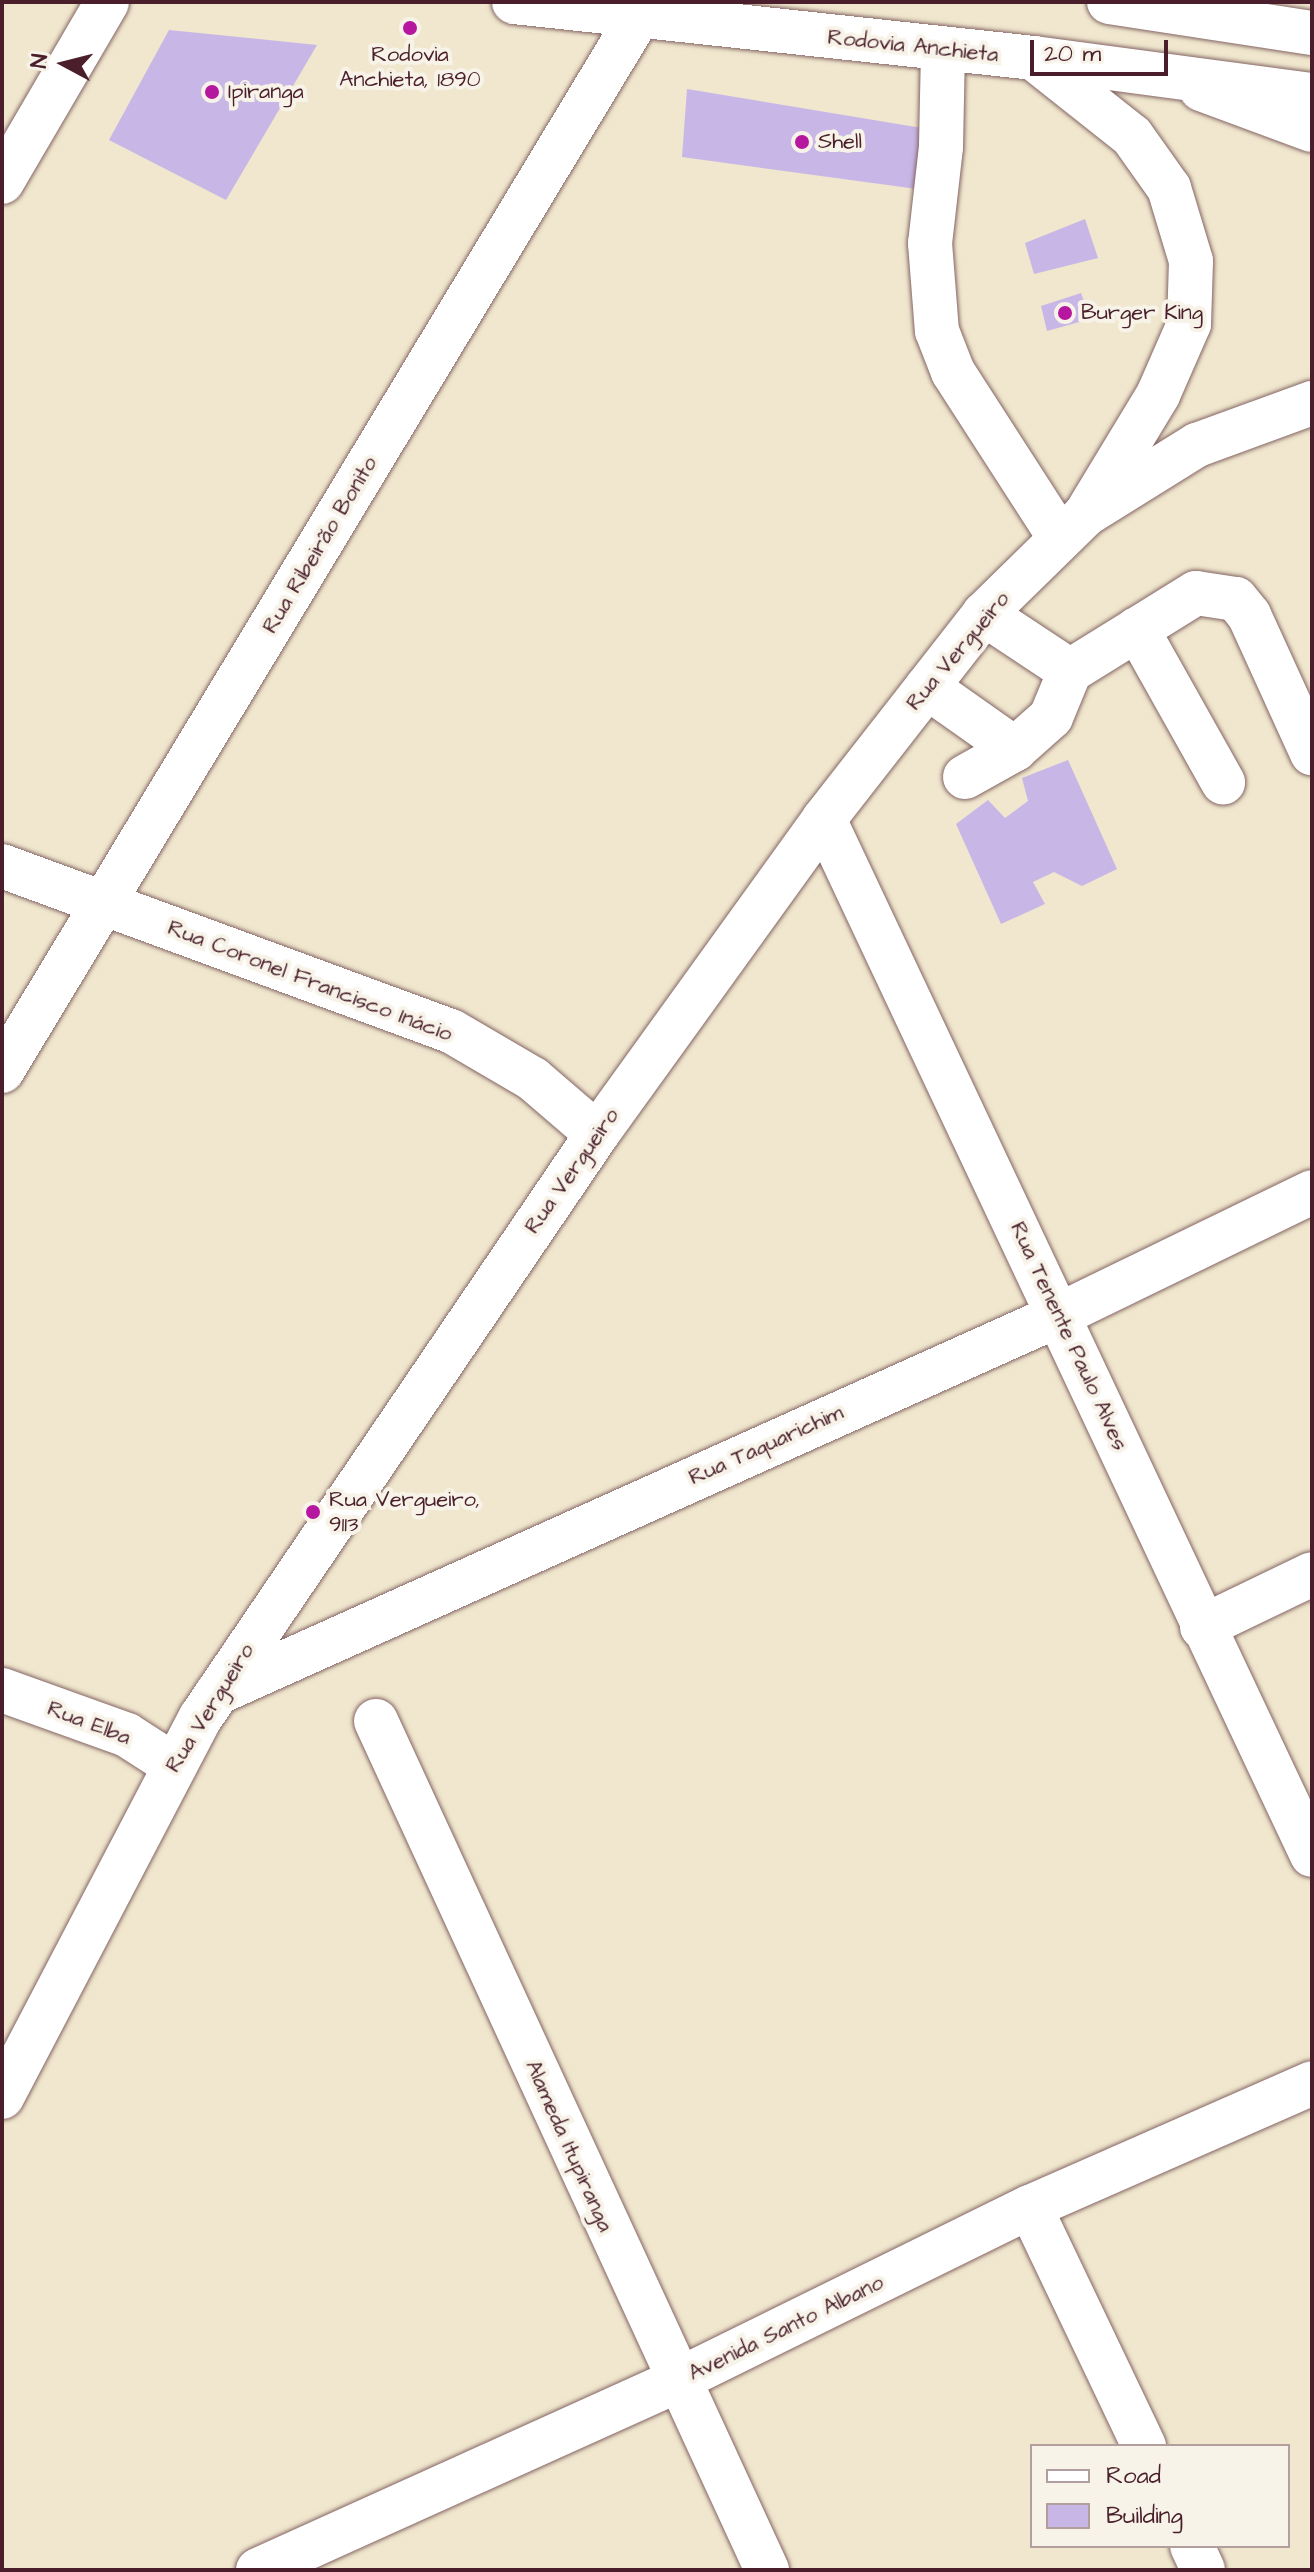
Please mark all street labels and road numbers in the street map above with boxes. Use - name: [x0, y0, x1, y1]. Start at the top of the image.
- street label: Rodovia Anchieta: [826, 24, 1000, 68]
- street label: Rua Ribeirão Bonito: [257, 452, 383, 638]
- street label: Rua Vergueiro: [901, 586, 1015, 716]
- street label: Rua Coronel Francisco Inácio: [164, 914, 456, 1048]
- street label: Rua Vergueiro: [519, 1103, 625, 1239]
- street label: Rua Tenente Paulo Alves: [1004, 1218, 1134, 1454]
- street label: Rua Taquarichim: [685, 1399, 847, 1491]
- street label: Rua Vergueiro: [160, 1639, 260, 1777]
- street label: Rua Elba: [44, 1695, 134, 1751]
- street label: Alameda Itupiranga: [519, 2056, 619, 2236]
- street label: Avenida Santo Albano: [684, 2269, 888, 2387]

